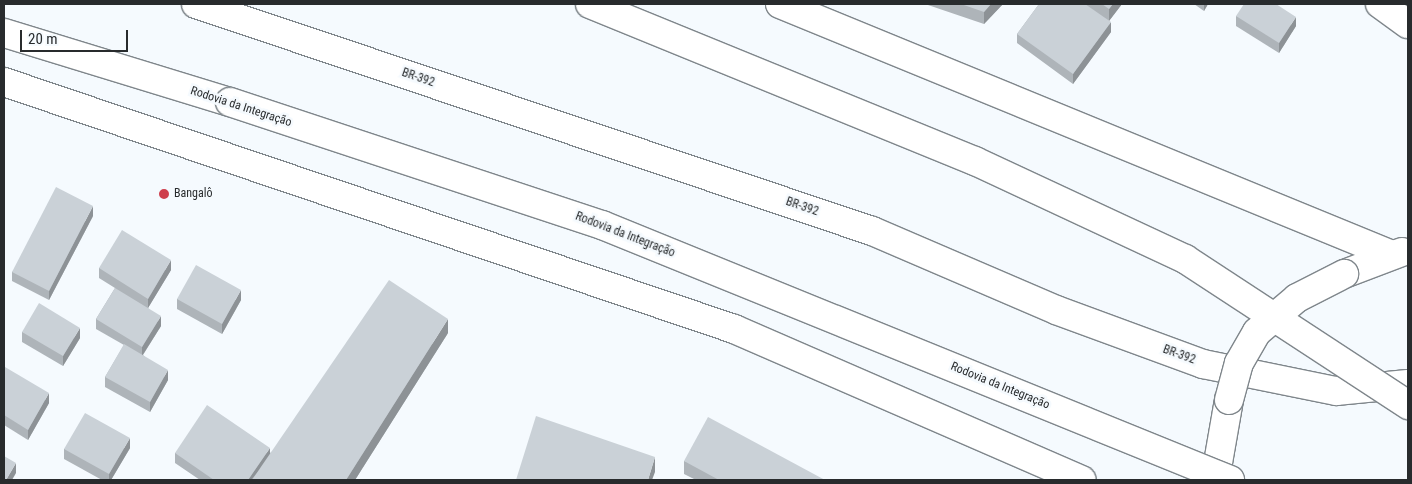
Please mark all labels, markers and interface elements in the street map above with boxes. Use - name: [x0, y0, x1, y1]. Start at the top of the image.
- scale bar: [22, 20, 130, 52]
- text: 20 m: [28, 30, 58, 48]
- street label: BR-392: [400, 66, 436, 90]
- street label: Rodovia da Integração: [189, 84, 293, 130]
- place label: Bangalô: [174, 187, 213, 201]
- marker: Bangalô: [158, 188, 170, 200]
- street label: BR-392: [784, 195, 820, 219]
- street label: Rodovia da Integração: [573, 209, 677, 261]
- street label: BR-392: [1161, 342, 1197, 368]
- street label: Rodovia da Integração: [948, 360, 1052, 412]

